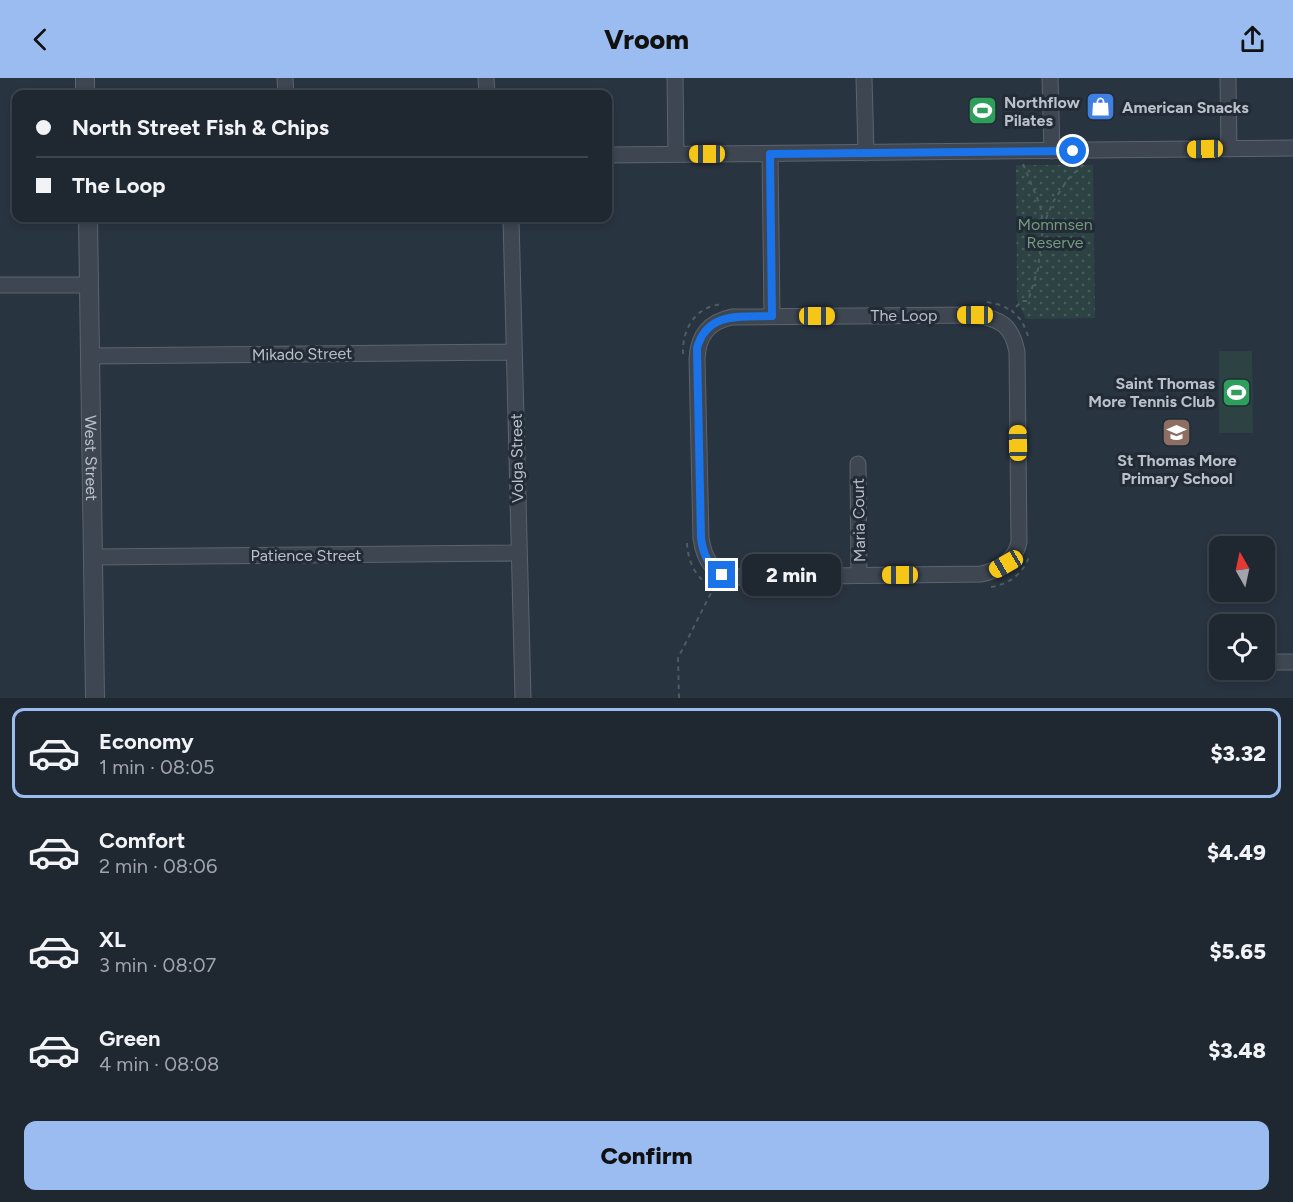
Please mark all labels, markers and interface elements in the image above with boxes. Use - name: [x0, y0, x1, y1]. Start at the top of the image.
- icon: back: [24, 23, 57, 56]
- text: Vroom: [604, 23, 689, 56]
- icon: share: [1236, 23, 1269, 56]
- shop icon: American Snacks: [1085, 91, 1117, 123]
- place label: Northflow Pilates: [1004, 93, 1080, 130]
- sports icon: Northflow Pilates: [967, 95, 999, 127]
- place label: American Snacks: [1122, 98, 1249, 117]
- text: North Street Fish & Chips: [72, 114, 329, 141]
- route start: [1059, 137, 1086, 164]
- car: [1187, 140, 1223, 158]
- car: [689, 145, 725, 163]
- text: The Loop: [72, 172, 165, 199]
- park label: Mommsen Reserve: [1017, 215, 1093, 252]
- street label: The Loop: [871, 306, 937, 325]
- car: [957, 306, 993, 324]
- car: [799, 307, 835, 325]
- street label: Mikado Street: [252, 344, 352, 364]
- place label: Saint Thomas More Tennis Club: [1088, 374, 1216, 411]
- sports icon: Saint Thomas More Tennis Club: [1220, 376, 1252, 408]
- street label: Volga Street: [507, 413, 527, 503]
- street label: West Street: [81, 415, 102, 501]
- school or university icon: St Thomas More Primary School: [1161, 416, 1193, 448]
- car: [1009, 425, 1027, 461]
- place label: St Thomas More Primary School: [1117, 451, 1237, 488]
- street label: Maria Court: [849, 478, 869, 562]
- north arrow: [1209, 536, 1275, 602]
- map controls: [1209, 536, 1275, 680]
- street label: Patience Street: [251, 546, 361, 565]
- car: [986, 547, 1026, 581]
- callout: 2 min: [743, 554, 842, 596]
- route end: [708, 561, 735, 588]
- text: 2 min: [766, 563, 817, 587]
- car: [882, 566, 918, 584]
- button: locate: [1209, 614, 1275, 680]
- icon: car: [27, 726, 81, 780]
- text: Economy: [99, 728, 194, 755]
- text: $3.32: [1210, 740, 1266, 767]
- text: 1 min · 08:05: [99, 755, 214, 779]
- icon: car: [27, 825, 81, 879]
- text: Comfort: [99, 827, 185, 854]
- text: $4.49: [1207, 839, 1266, 866]
- text: 2 min · 08:06: [99, 854, 217, 878]
- icon: car: [27, 924, 81, 978]
- text: XL: [99, 926, 126, 953]
- text: $5.65: [1209, 938, 1266, 965]
- text: 3 min · 08:07: [99, 953, 216, 977]
- icon: car: [27, 1023, 81, 1077]
- text: Green: [99, 1025, 161, 1052]
- text: $3.48: [1208, 1037, 1266, 1064]
- text: 4 min · 08:08: [99, 1052, 219, 1076]
- button: Confirm: [24, 1121, 1269, 1190]

